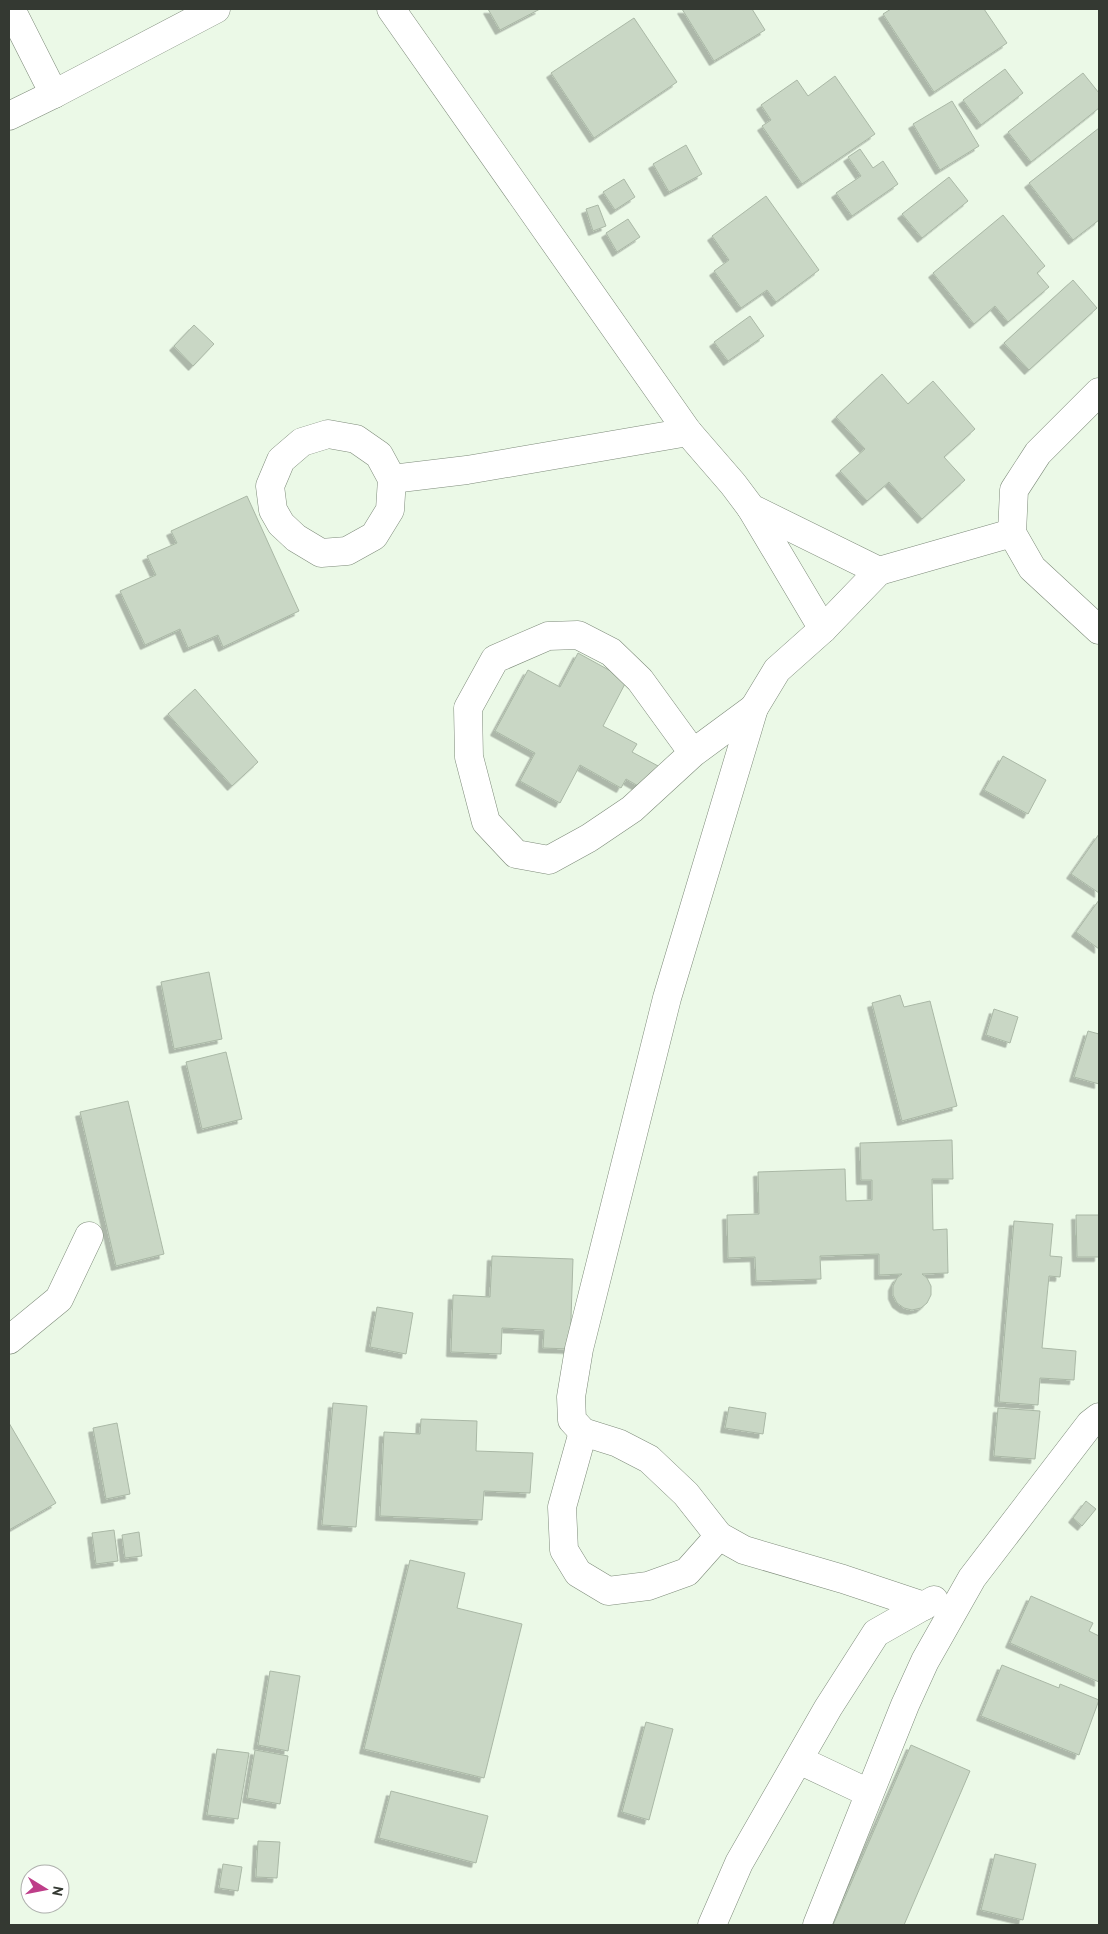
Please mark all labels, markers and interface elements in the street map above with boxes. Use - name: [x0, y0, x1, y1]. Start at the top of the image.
- north arrow: [20, 1864, 70, 1914]
- text: N: [48, 1885, 67, 1897]

